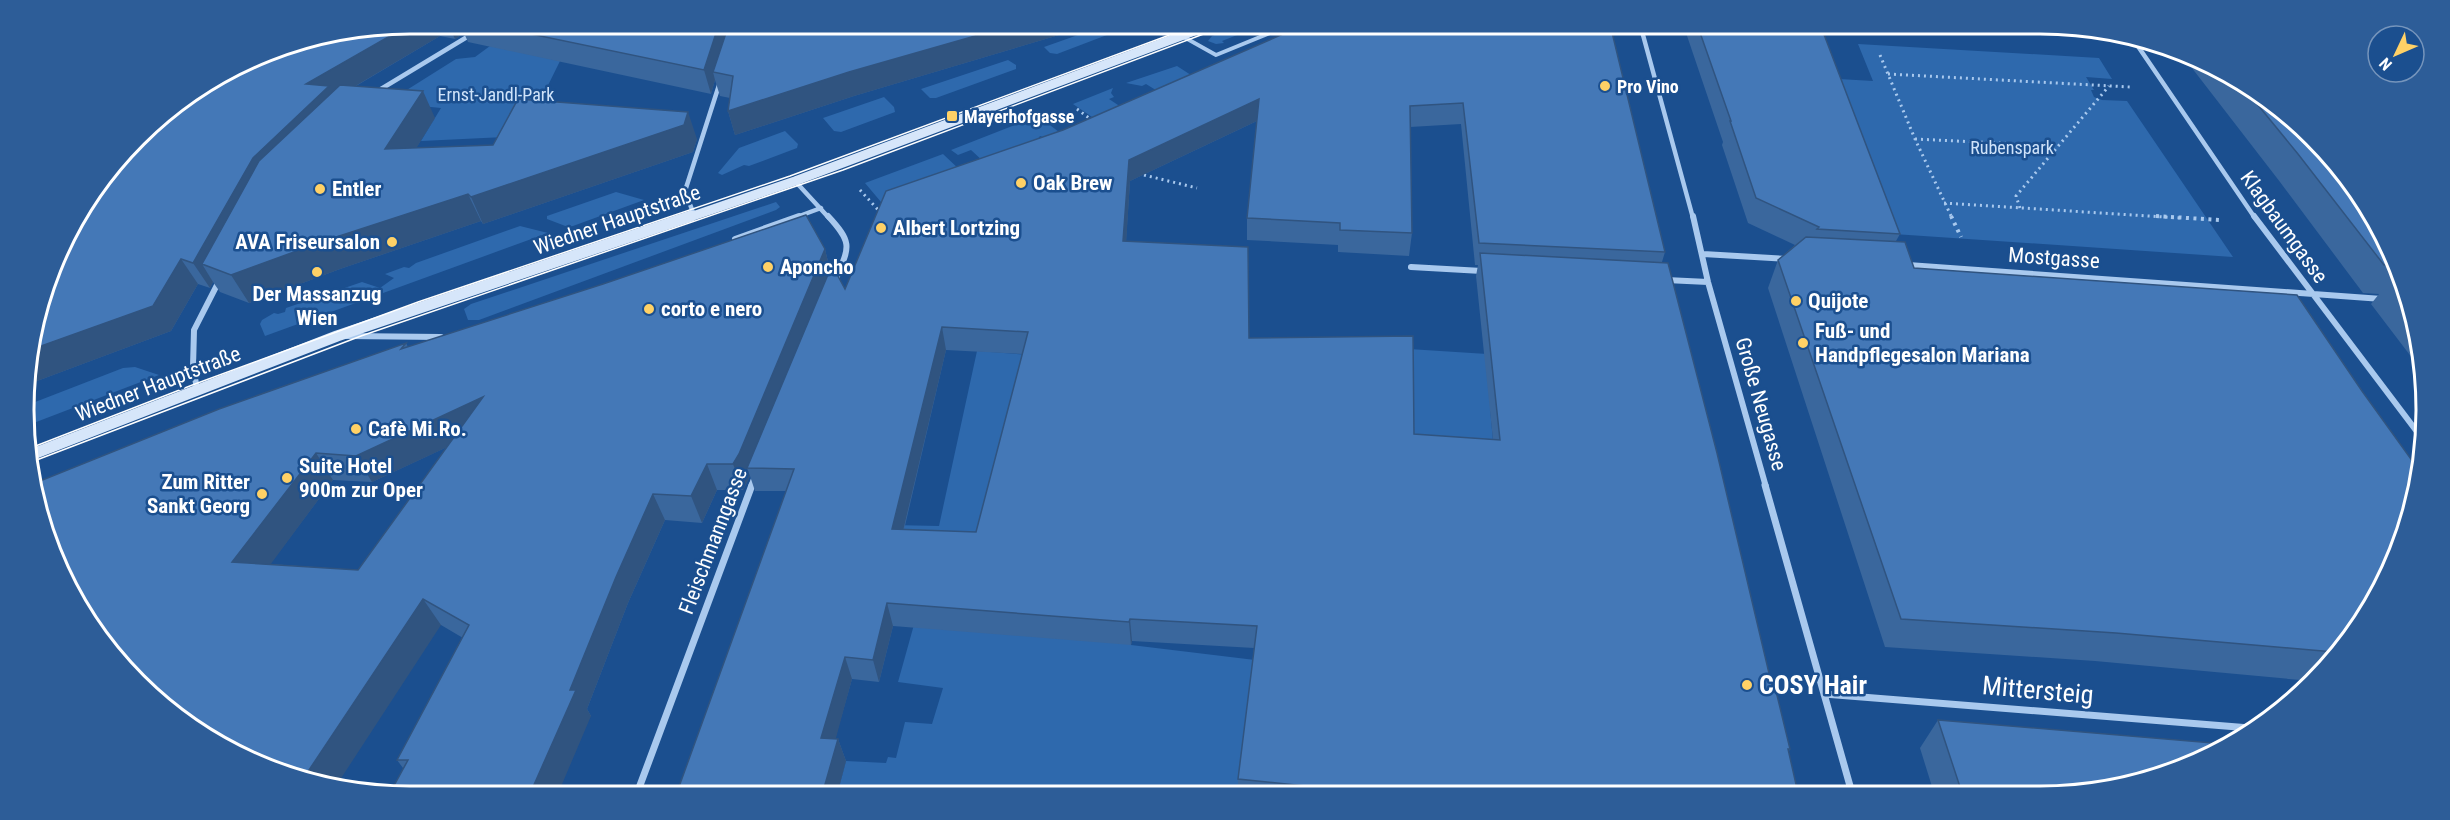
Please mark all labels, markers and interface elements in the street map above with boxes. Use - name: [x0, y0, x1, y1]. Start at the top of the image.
- north arrow: [2366, 24, 2426, 84]
- text: N: [2375, 54, 2396, 74]
- place label: Pro Vino: [1617, 76, 1679, 97]
- marker: Pro Vino: [1598, 79, 1612, 93]
- park label: Ernst-Jandl-Park: [438, 84, 554, 105]
- place label: Mayerhofgasse: [964, 106, 1075, 127]
- marker: Mayerhofgasse: [945, 109, 959, 123]
- park label: Rubenspark: [1970, 137, 2054, 158]
- street label: Klagbaumgasse: [2235, 166, 2333, 288]
- place label: Oak Brew: [1033, 171, 1112, 195]
- marker: Oak Brew: [1014, 176, 1028, 190]
- place label: Entler: [332, 177, 381, 201]
- street label: Wiedner Hauptstraße: [530, 180, 704, 260]
- marker: Entler: [313, 182, 327, 196]
- place label: Albert Lortzing: [893, 216, 1020, 240]
- marker: Albert Lortzing: [874, 221, 888, 235]
- place label: AVA Friseursalon: [235, 230, 380, 254]
- marker: AVA Friseursalon: [385, 235, 399, 249]
- street label: Mostgasse: [2007, 243, 2101, 273]
- place label: Aponcho: [780, 255, 854, 279]
- marker: Aponcho: [761, 260, 775, 274]
- marker: Der Massanzug Wien: [310, 265, 324, 279]
- place label: Der Massanzug Wien: [252, 282, 382, 330]
- place label: Quijote: [1808, 289, 1868, 313]
- marker: Quijote: [1789, 294, 1803, 308]
- place label: corto e nero: [661, 297, 762, 321]
- marker: corto e nero: [642, 302, 656, 316]
- place label: Fuß- und Handpflegesalon Mariana: [1815, 319, 2030, 367]
- street label: Große Neugasse: [1731, 335, 1791, 473]
- marker: Fuß- und Handpflegesalon Mariana: [1796, 336, 1810, 350]
- street label: Wiedner Hauptstraße: [72, 341, 244, 427]
- place label: Cafè Mi.Ro.: [368, 417, 467, 441]
- marker: Cafè Mi.Ro.: [349, 422, 363, 436]
- place label: Suite Hotel 900m zur Oper: [299, 454, 423, 502]
- street label: Fleischmanngasse: [674, 464, 752, 617]
- place label: Zum Ritter Sankt Georg: [147, 470, 250, 518]
- marker: Suite Hotel 900m zur Oper: [280, 471, 294, 485]
- marker: Zum Ritter Sankt Georg: [255, 487, 269, 501]
- place label: COSY Hair: [1759, 670, 1867, 700]
- street label: Mittersteig: [1981, 670, 2095, 710]
- marker: COSY Hair: [1740, 678, 1754, 692]

